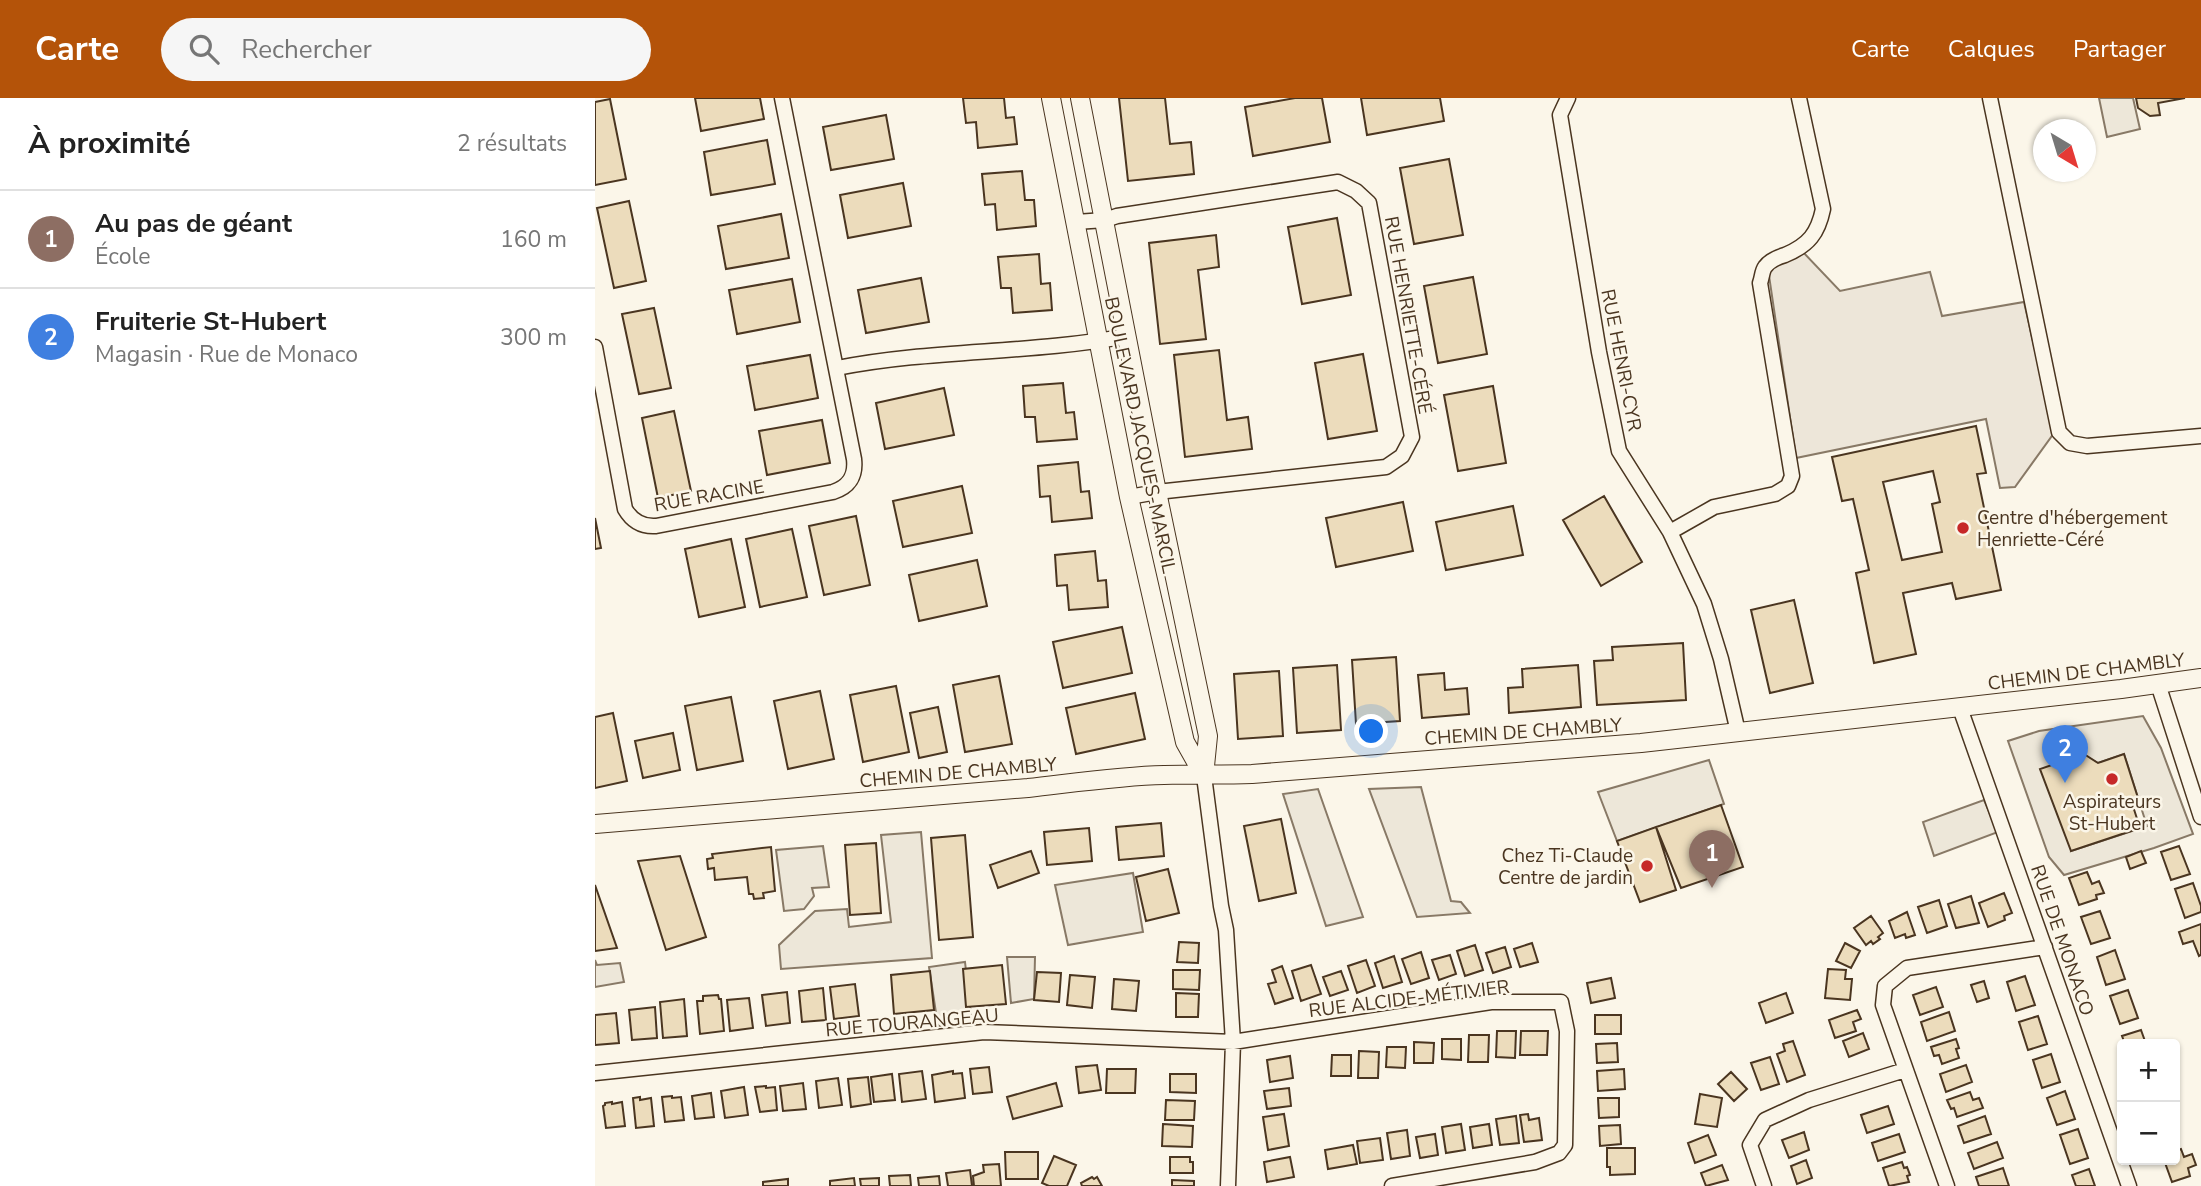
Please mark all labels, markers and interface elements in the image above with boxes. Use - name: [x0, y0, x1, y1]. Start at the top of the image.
- search box: [161, 18, 651, 81]
- text: Carte: [35, 27, 119, 72]
- icon: search: [185, 30, 223, 68]
- text: Rechercher: [241, 32, 372, 67]
- text: Carte: [1851, 33, 1910, 65]
- text: Calques: [1948, 33, 2035, 65]
- text: Partager: [2073, 33, 2166, 65]
- north arrow: [2033, 119, 2096, 182]
- text: À proximité: [28, 123, 190, 164]
- text: 2 résultats: [457, 128, 567, 159]
- text: Au pas de géant: [95, 206, 292, 241]
- street label: RUE HENRIETTE-CÉRÉ: [1378, 214, 1438, 416]
- text: 1: [44, 224, 58, 255]
- text: 160 m: [500, 224, 567, 255]
- text: École: [95, 241, 150, 272]
- street label: RUE HENRI-CYR: [1594, 287, 1648, 434]
- street label: BOULEVARD JACQUES-MARCIL: [1098, 295, 1182, 577]
- text: Fruiterie St-Hubert: [95, 304, 326, 339]
- text: 2: [44, 322, 58, 353]
- text: 300 m: [500, 322, 567, 353]
- text: Magasin · Rue de Monaco: [95, 339, 358, 370]
- street label: RUE RACINE: [652, 474, 766, 518]
- place label: Centre d'hébergement Henriette-Céré: [1977, 505, 2168, 553]
- marker: Centre d'hébergement Henriette-Céré: [1955, 520, 1971, 536]
- street label: CHEMIN DE CHAMBLY: [1986, 647, 2187, 697]
- street label: CHEMIN DE CHAMBLY: [1423, 712, 1623, 752]
- your location: [1354, 714, 1388, 748]
- pin: 2: [2042, 725, 2088, 783]
- street label: CHEMIN DE CHAMBLY: [858, 751, 1059, 795]
- marker: Aspirateurs St-Hubert: [2104, 771, 2120, 787]
- place label: Aspirateurs St-Hubert: [2063, 789, 2161, 837]
- pin: 1: [1689, 830, 1735, 888]
- place label: Chez Ti-Claude Centre de jardin: [1498, 843, 1633, 891]
- marker: Chez Ti-Claude Centre de jardin: [1639, 858, 1655, 874]
- street label: RUE DE MONACO: [2024, 861, 2100, 1019]
- street label: RUE ALCIDE-MÉTIVIER: [1307, 974, 1511, 1024]
- street label: RUE TOURANGEAU: [824, 1002, 1000, 1044]
- map controls: [2117, 1039, 2180, 1165]
- button: +: [2117, 1039, 2180, 1102]
- button: −: [2117, 1102, 2180, 1165]

